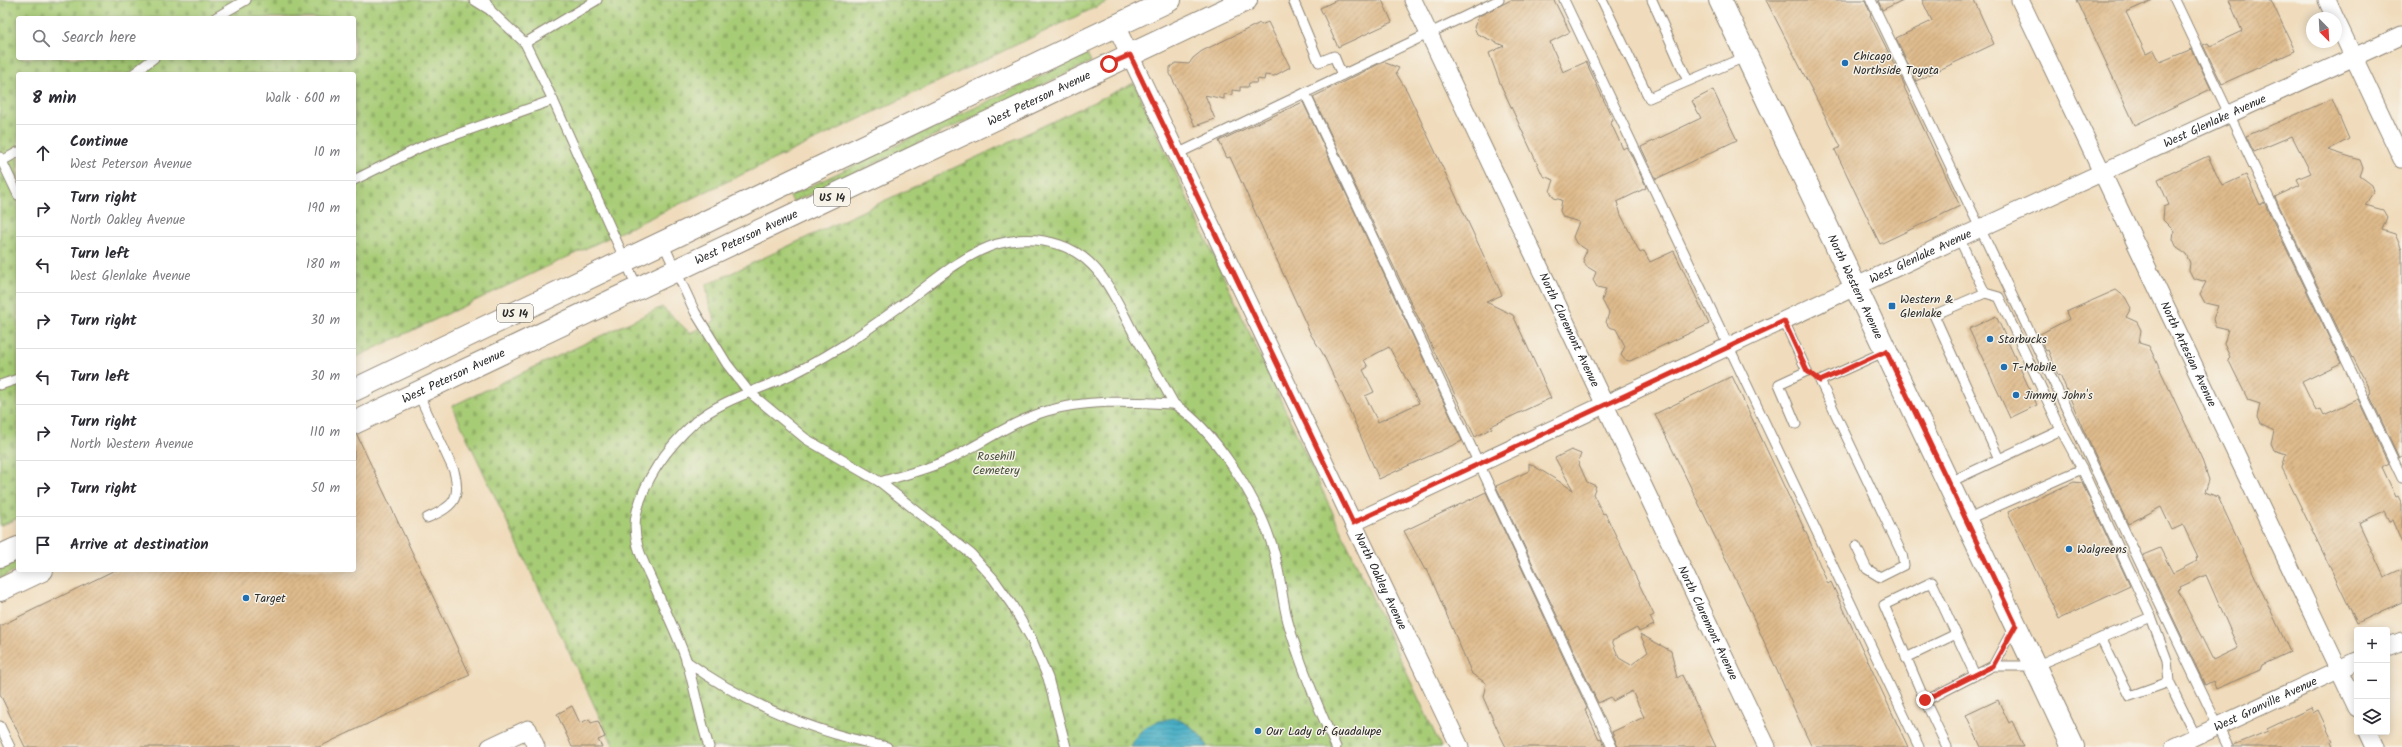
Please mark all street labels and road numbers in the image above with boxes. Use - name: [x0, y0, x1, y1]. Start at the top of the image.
- street label: West Peterson Avenue: [984, 66, 1095, 131]
- street label: West Glenlake Avenue: [2160, 89, 2270, 153]
- road number: US 14: [814, 188, 850, 206]
- street label: West Peterson Avenue: [691, 205, 802, 270]
- street label: West Glenlake Avenue: [1866, 224, 1976, 289]
- street label: North Western Avenue: [1822, 231, 1888, 343]
- street label: North Claremont Avenue: [1534, 270, 1604, 391]
- street label: North Artesian Avenue: [2155, 298, 2222, 411]
- road number: US 14: [497, 304, 533, 322]
- street label: West Peterson Avenue: [399, 343, 509, 409]
- street label: North Oakley Avenue: [1349, 529, 1412, 634]
- street label: North Claremont Avenue: [1672, 562, 1743, 684]
- street label: West Granville Avenue: [2211, 672, 2321, 737]

